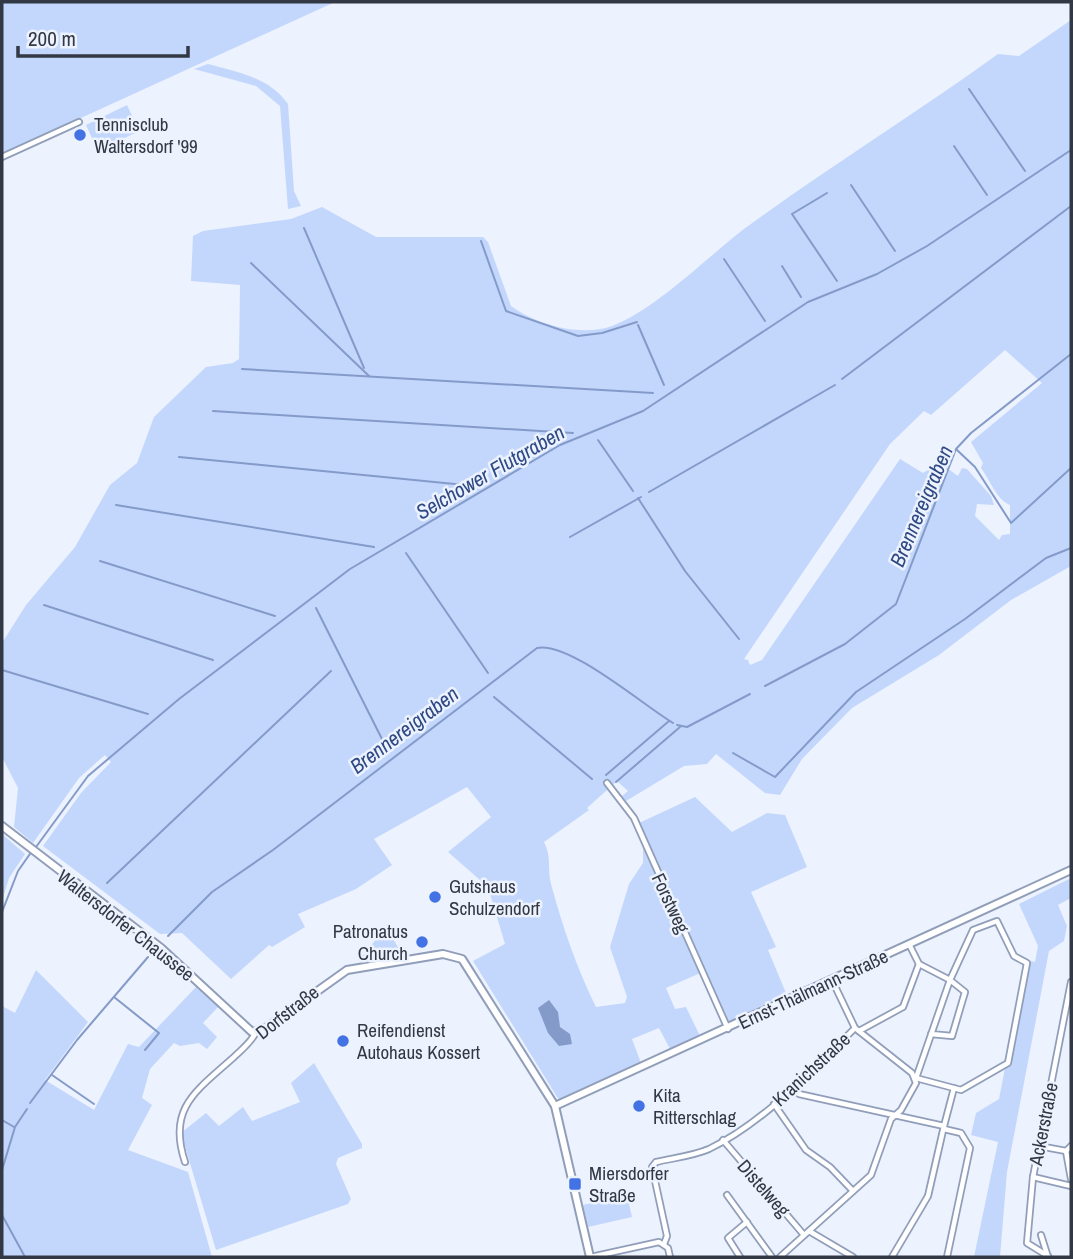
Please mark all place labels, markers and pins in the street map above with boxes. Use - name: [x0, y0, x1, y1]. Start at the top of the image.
- place label: Tennisclub Waltersdorf '99: [94, 111, 198, 159]
- marker: Tennisclub Waltersdorf '99: [72, 127, 88, 143]
- place label: Gutshaus Schulzendorf: [449, 873, 541, 921]
- marker: Gutshaus Schulzendorf: [427, 889, 443, 905]
- place label: Patronatus Church: [333, 918, 408, 966]
- marker: Patronatus Church: [414, 934, 430, 950]
- place label: Reifendienst Autohaus Kossert: [356, 1017, 481, 1065]
- marker: Reifendienst Autohaus Kossert: [335, 1033, 351, 1049]
- place label: Kita Ritterschlag: [653, 1082, 736, 1130]
- marker: Kita Ritterschlag: [631, 1098, 647, 1114]
- place label: Miersdorfer Straße: [589, 1160, 669, 1208]
- marker: Miersdorfer Straße: [567, 1176, 583, 1192]

